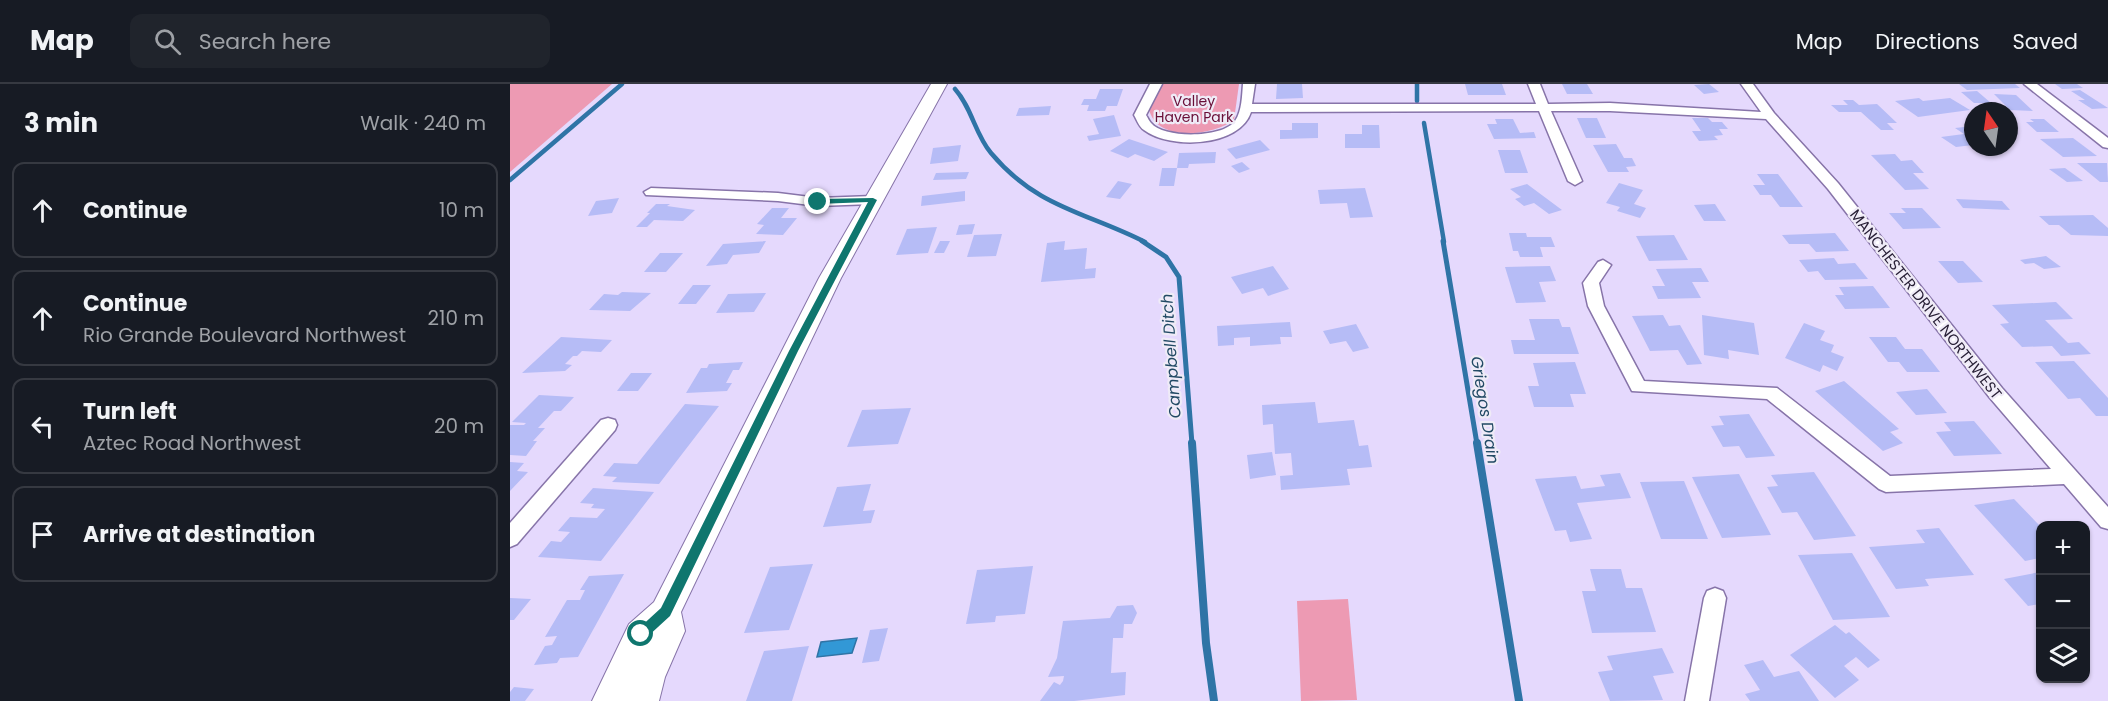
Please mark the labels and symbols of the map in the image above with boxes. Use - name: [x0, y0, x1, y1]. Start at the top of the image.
- park label: Valley Haven Park: [1155, 91, 1234, 127]
- north arrow: [1964, 102, 2018, 156]
- route end: [804, 188, 830, 214]
- street label: MANCHESTER DRIVE NORTHWEST: [1845, 205, 2007, 403]
- water label: Campbell Ditch: [1155, 293, 1187, 419]
- water label: Griegos Drain: [1465, 355, 1505, 465]
- route start: [627, 620, 653, 646]

